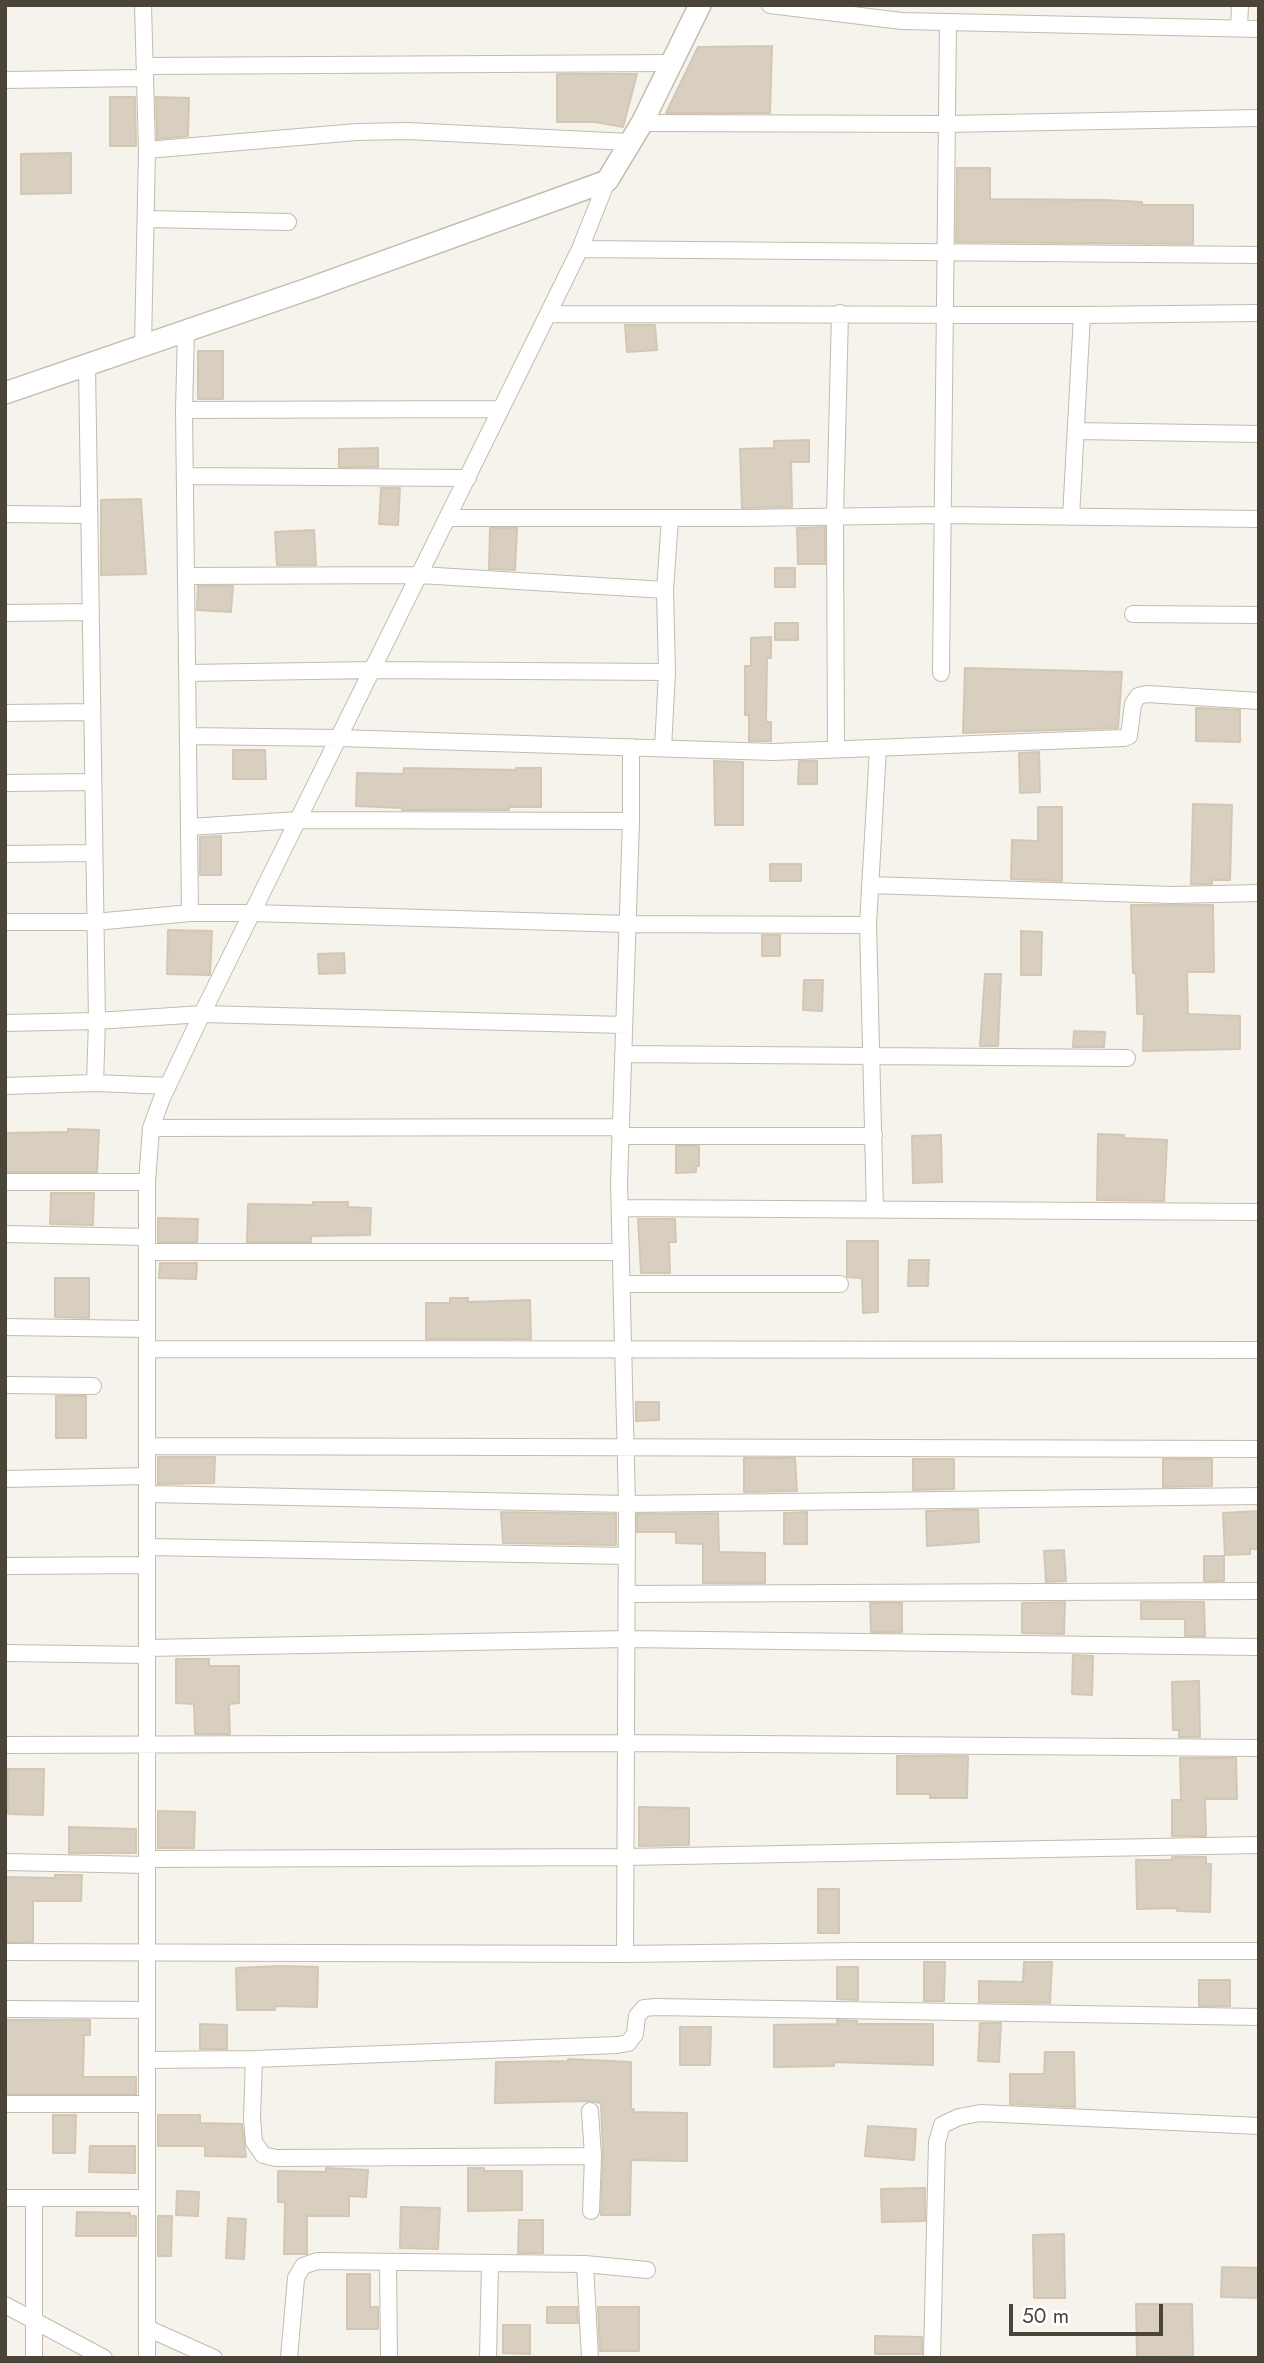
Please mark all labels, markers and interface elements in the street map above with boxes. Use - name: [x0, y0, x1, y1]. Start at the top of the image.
- scale bar: [1012, 2290, 1166, 2334]
- text: 50 m: [1022, 2301, 1069, 2331]

